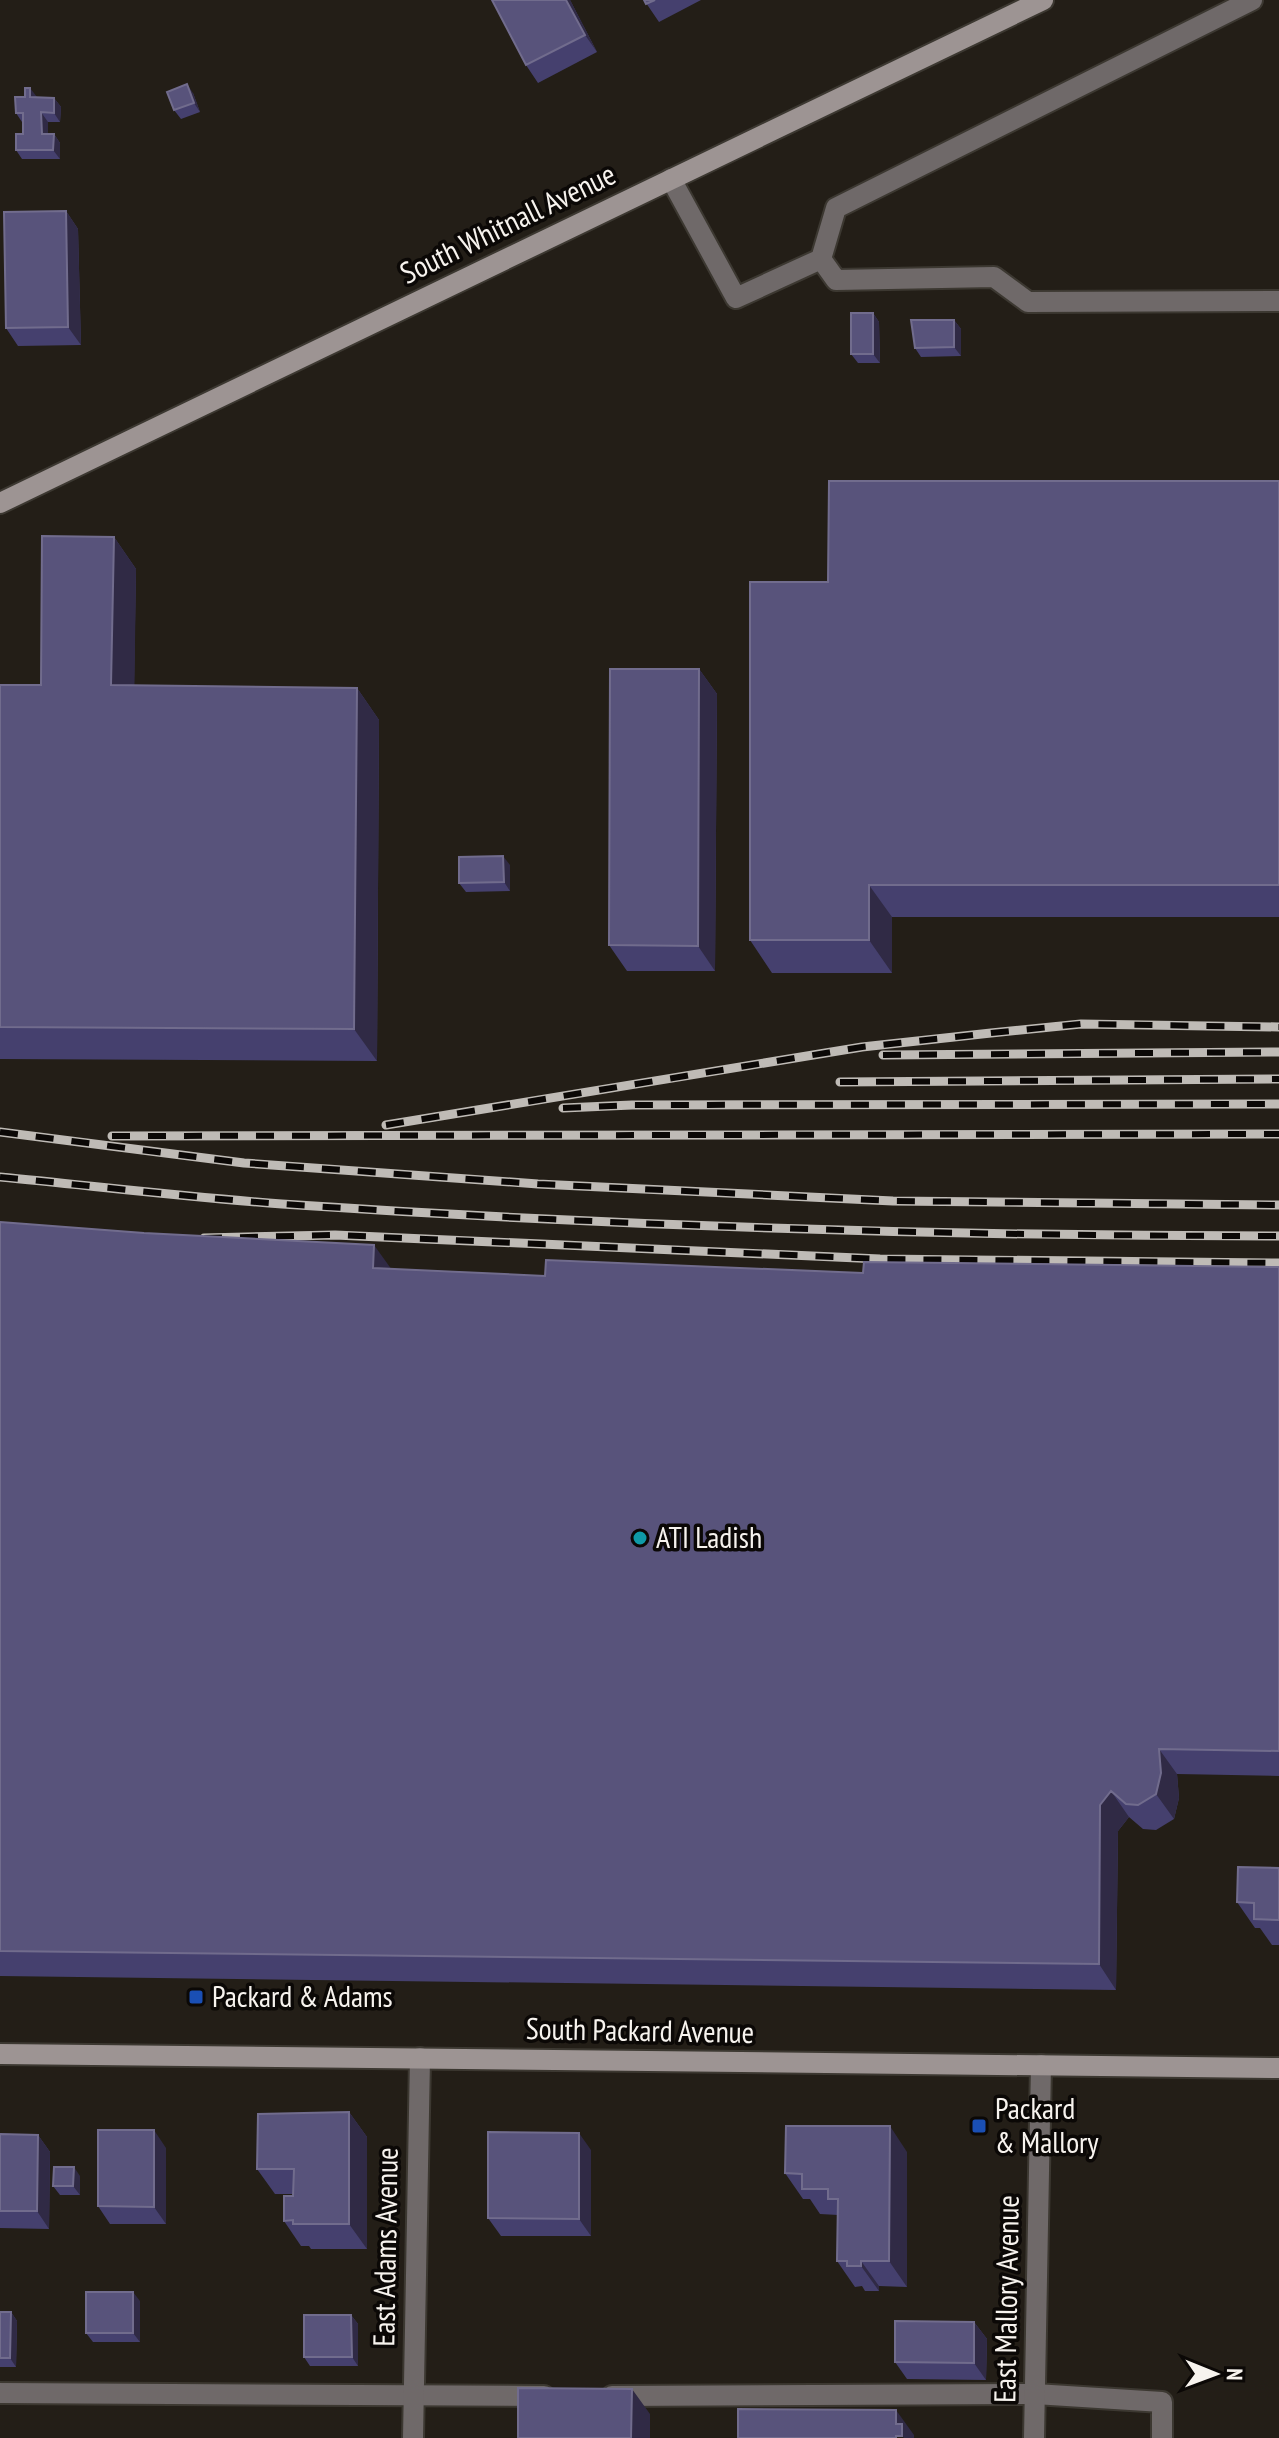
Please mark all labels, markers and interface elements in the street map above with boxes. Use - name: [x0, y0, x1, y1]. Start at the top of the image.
- street label: South Whitnall Avenue: [393, 154, 621, 292]
- place label: ATI Ladish: [656, 1517, 762, 1556]
- marker: ATI Ladish: [631, 1529, 649, 1547]
- place label: Packard & Adams: [212, 1976, 393, 2015]
- marker: Packard & Adams: [187, 1988, 205, 2006]
- street label: South Packard Avenue: [526, 2008, 755, 2051]
- place label: Packard & Mallory: [995, 2088, 1099, 2161]
- marker: Packard & Mallory: [970, 2117, 988, 2135]
- street label: East Adams Avenue: [363, 2147, 406, 2347]
- street label: East Mallory Avenue: [984, 2195, 1027, 2403]
- north arrow: [1175, 2334, 1255, 2414]
- text: N: [1221, 2368, 1249, 2381]

